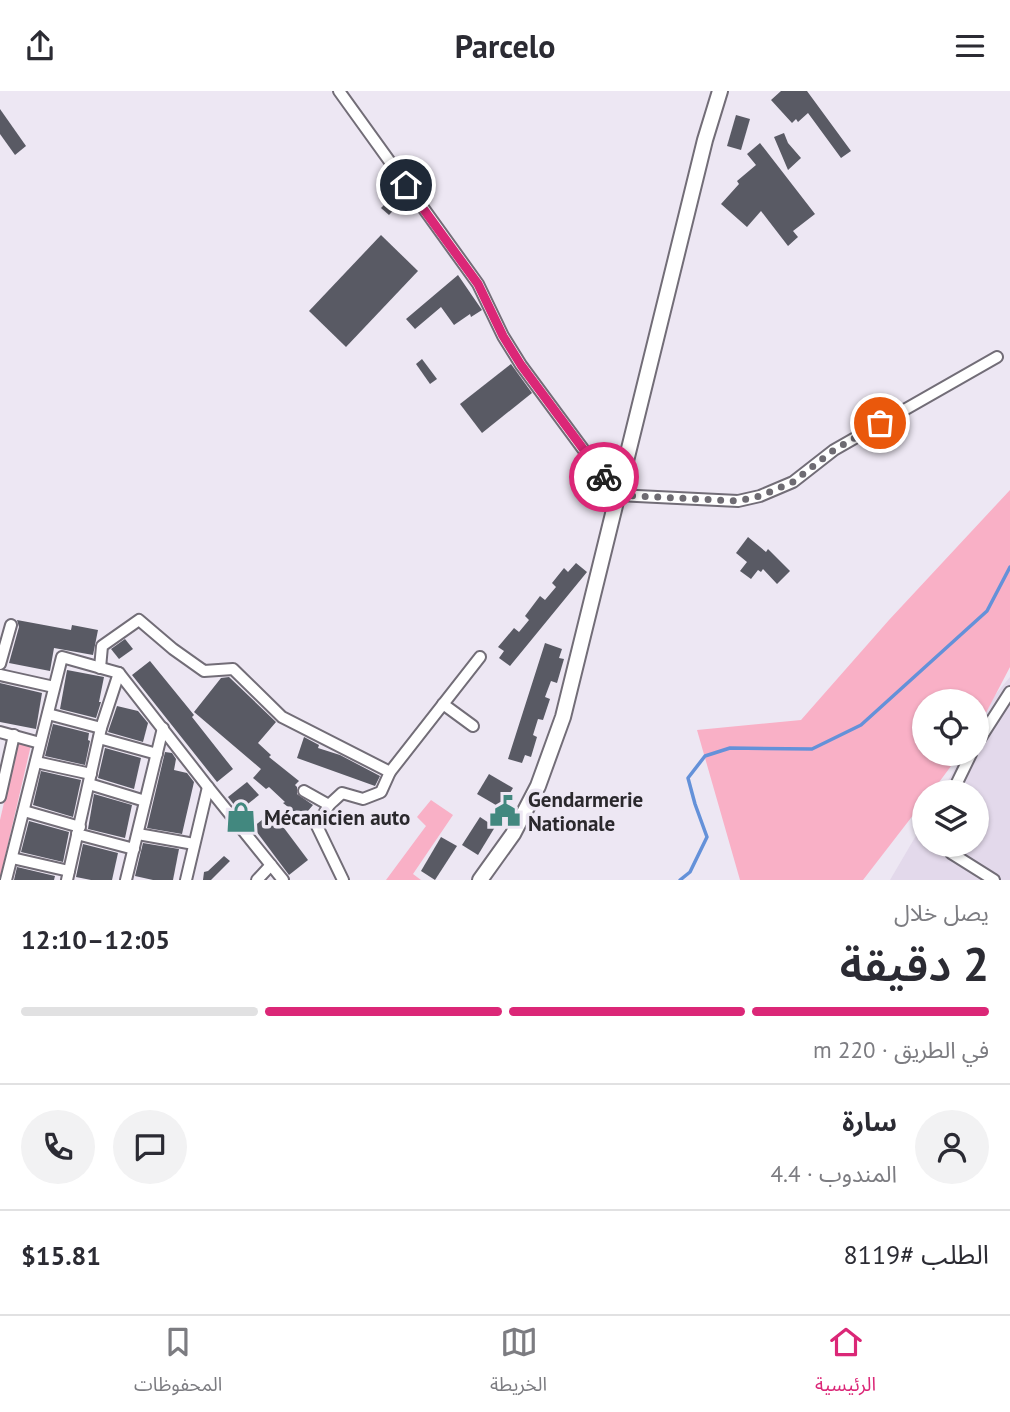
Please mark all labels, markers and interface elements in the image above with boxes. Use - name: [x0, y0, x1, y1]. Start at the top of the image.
- text: Parcelo: [455, 25, 555, 67]
- icon: share: [21, 27, 59, 65]
- icon: menu: [951, 27, 989, 65]
- pin: [376, 155, 436, 215]
- icon: home: [387, 166, 425, 204]
- pin: [850, 393, 910, 453]
- icon: bag: [861, 404, 899, 442]
- courier: [569, 442, 639, 512]
- icon: bike: [585, 458, 623, 496]
- map controls: [912, 689, 989, 857]
- button: locate: [912, 689, 989, 766]
- button: layers: [912, 780, 989, 857]
- place label: Gendarmerie Nationale: [528, 786, 643, 837]
- public building icon: Gendarmerie Nationale: [488, 794, 522, 828]
- shop icon: Mécanicien auto: [224, 800, 258, 834]
- place label: Mécanicien auto: [264, 804, 410, 831]
- text: يصل خلال: [894, 898, 989, 927]
- text: 12:05–12:10: [21, 923, 170, 956]
- text: 2 دقيقة: [840, 934, 989, 994]
- text: في الطريق · 220 m: [813, 1035, 989, 1064]
- text: سارة: [842, 1105, 897, 1138]
- button: phone: [21, 1110, 95, 1184]
- button: chat: [113, 1110, 187, 1184]
- button: person: [915, 1110, 989, 1184]
- text: المندوب · 4.4: [771, 1159, 897, 1188]
- text: الطلب #8119: [844, 1238, 989, 1271]
- text: $15.81: [21, 1239, 101, 1272]
- tab: المحفوظات: [134, 1323, 222, 1405]
- tab: الخريطة: [490, 1323, 547, 1405]
- tab: الرئيسية: [815, 1323, 876, 1405]

